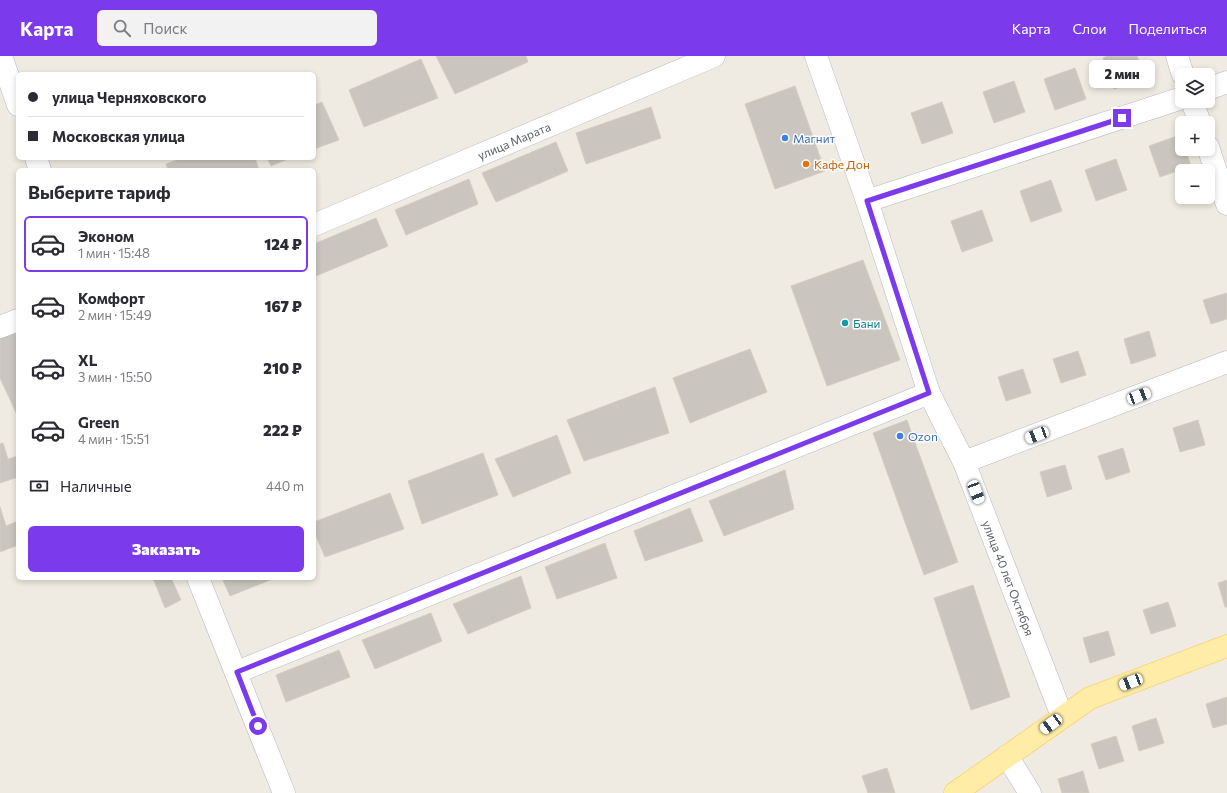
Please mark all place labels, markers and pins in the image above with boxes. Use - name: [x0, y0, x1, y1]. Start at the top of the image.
- place label: Магнит: [793, 131, 836, 145]
- marker: Магнит: [780, 133, 790, 143]
- place label: Кафе Дон: [814, 157, 870, 171]
- marker: Кафе Дон: [801, 159, 811, 169]
- place label: Бани: [853, 316, 880, 330]
- marker: Бани: [840, 318, 850, 328]
- place label: Ozon: [908, 429, 938, 443]
- marker: Ozon: [895, 431, 905, 441]

